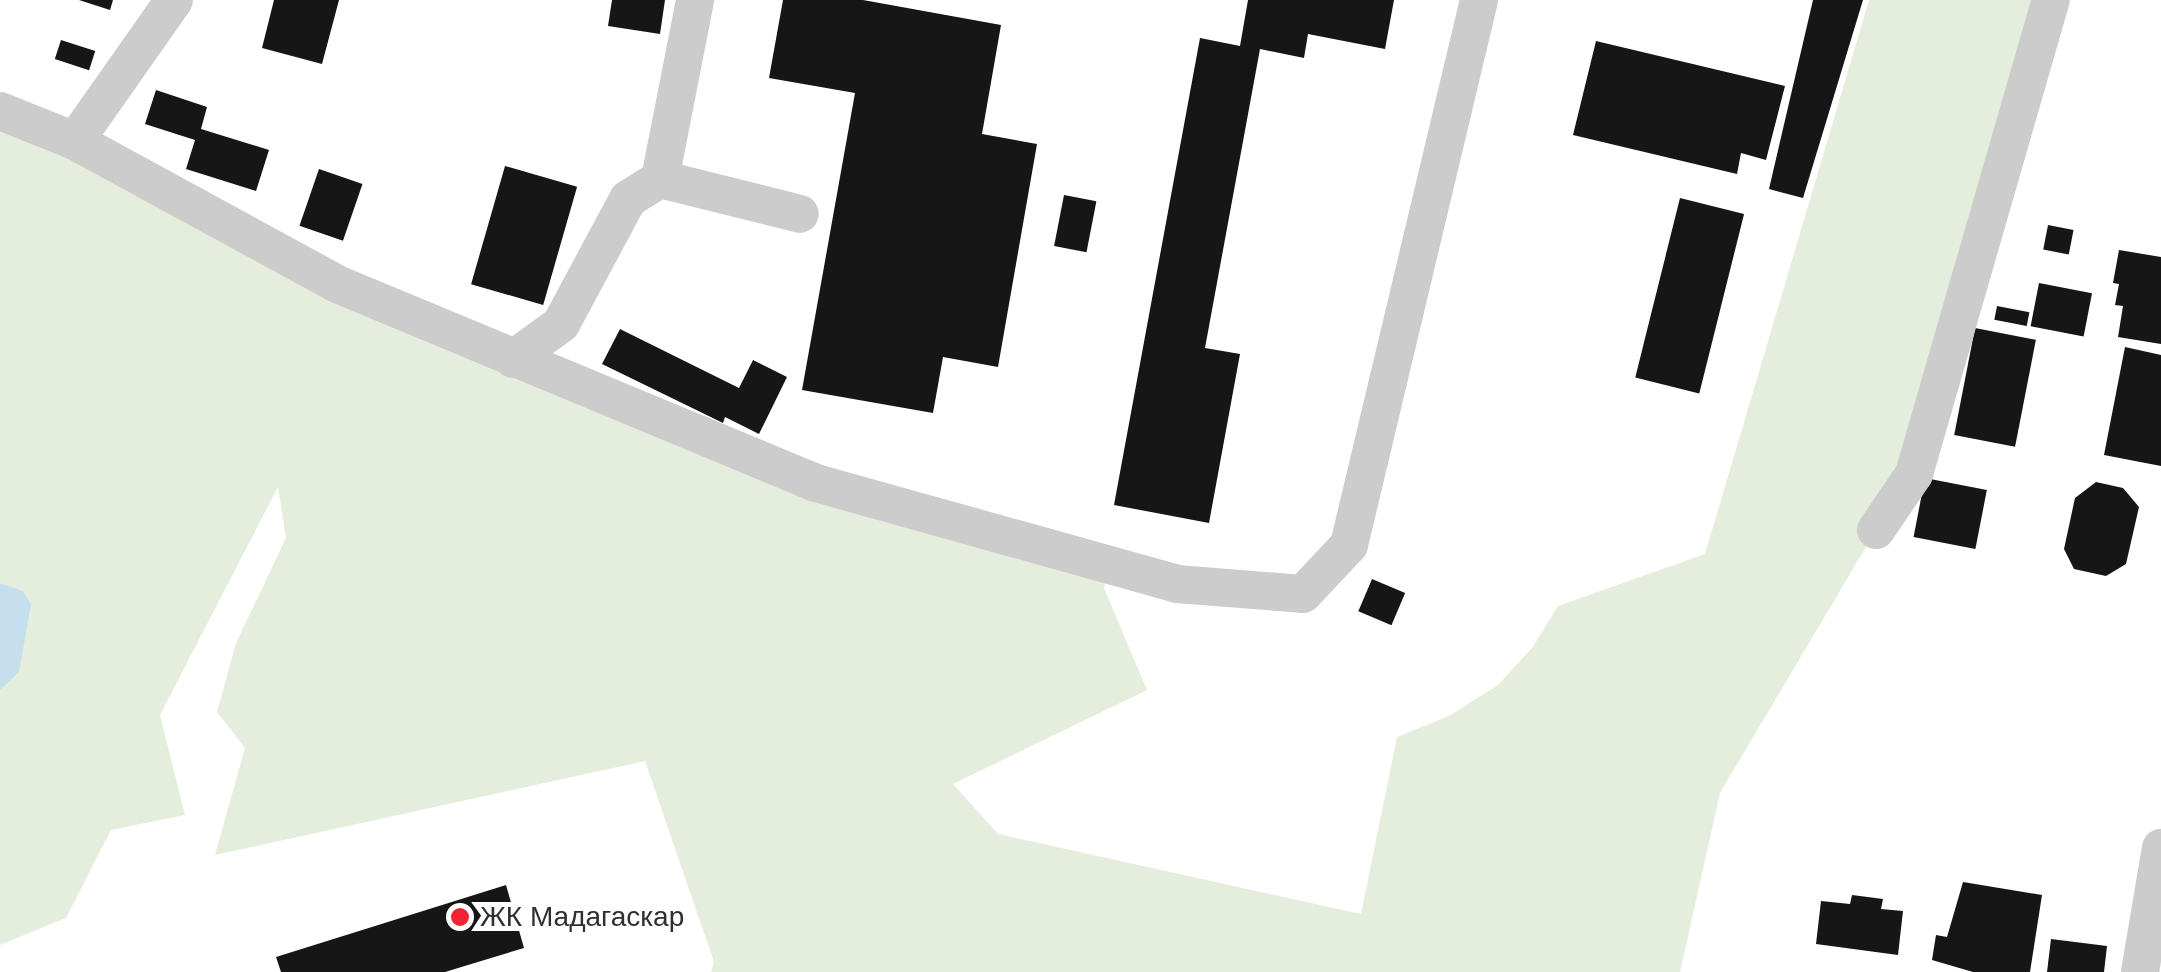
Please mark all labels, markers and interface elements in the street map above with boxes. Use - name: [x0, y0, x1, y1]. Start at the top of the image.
- place label: ЖК Мадагаскар: [480, 900, 684, 934]
- marker: ЖК Мадагаскар: [449, 906, 471, 928]

